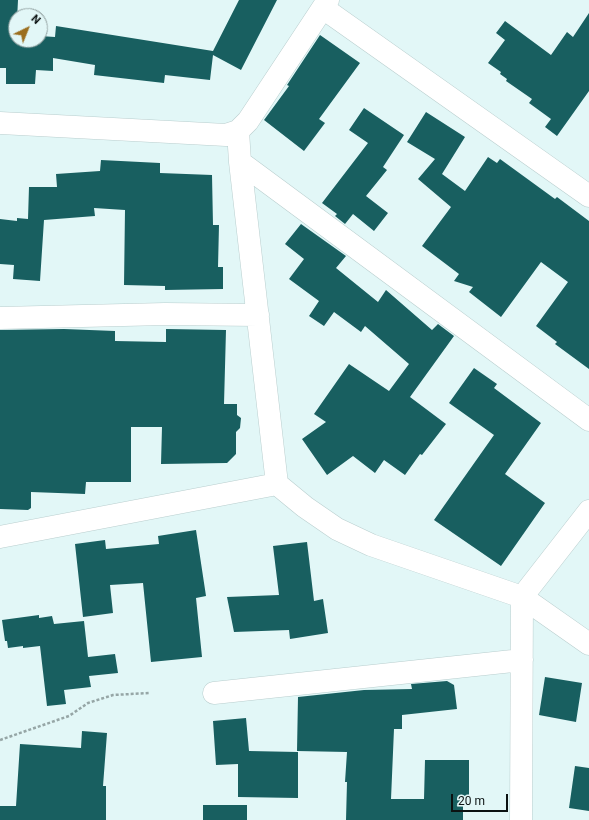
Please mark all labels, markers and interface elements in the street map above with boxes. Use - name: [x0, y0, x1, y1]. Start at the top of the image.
- north arrow: [8, 8, 48, 48]
- text: N: [29, 12, 43, 27]
- scale bar: [453, 786, 510, 812]
- text: 20 m: [458, 794, 485, 808]

